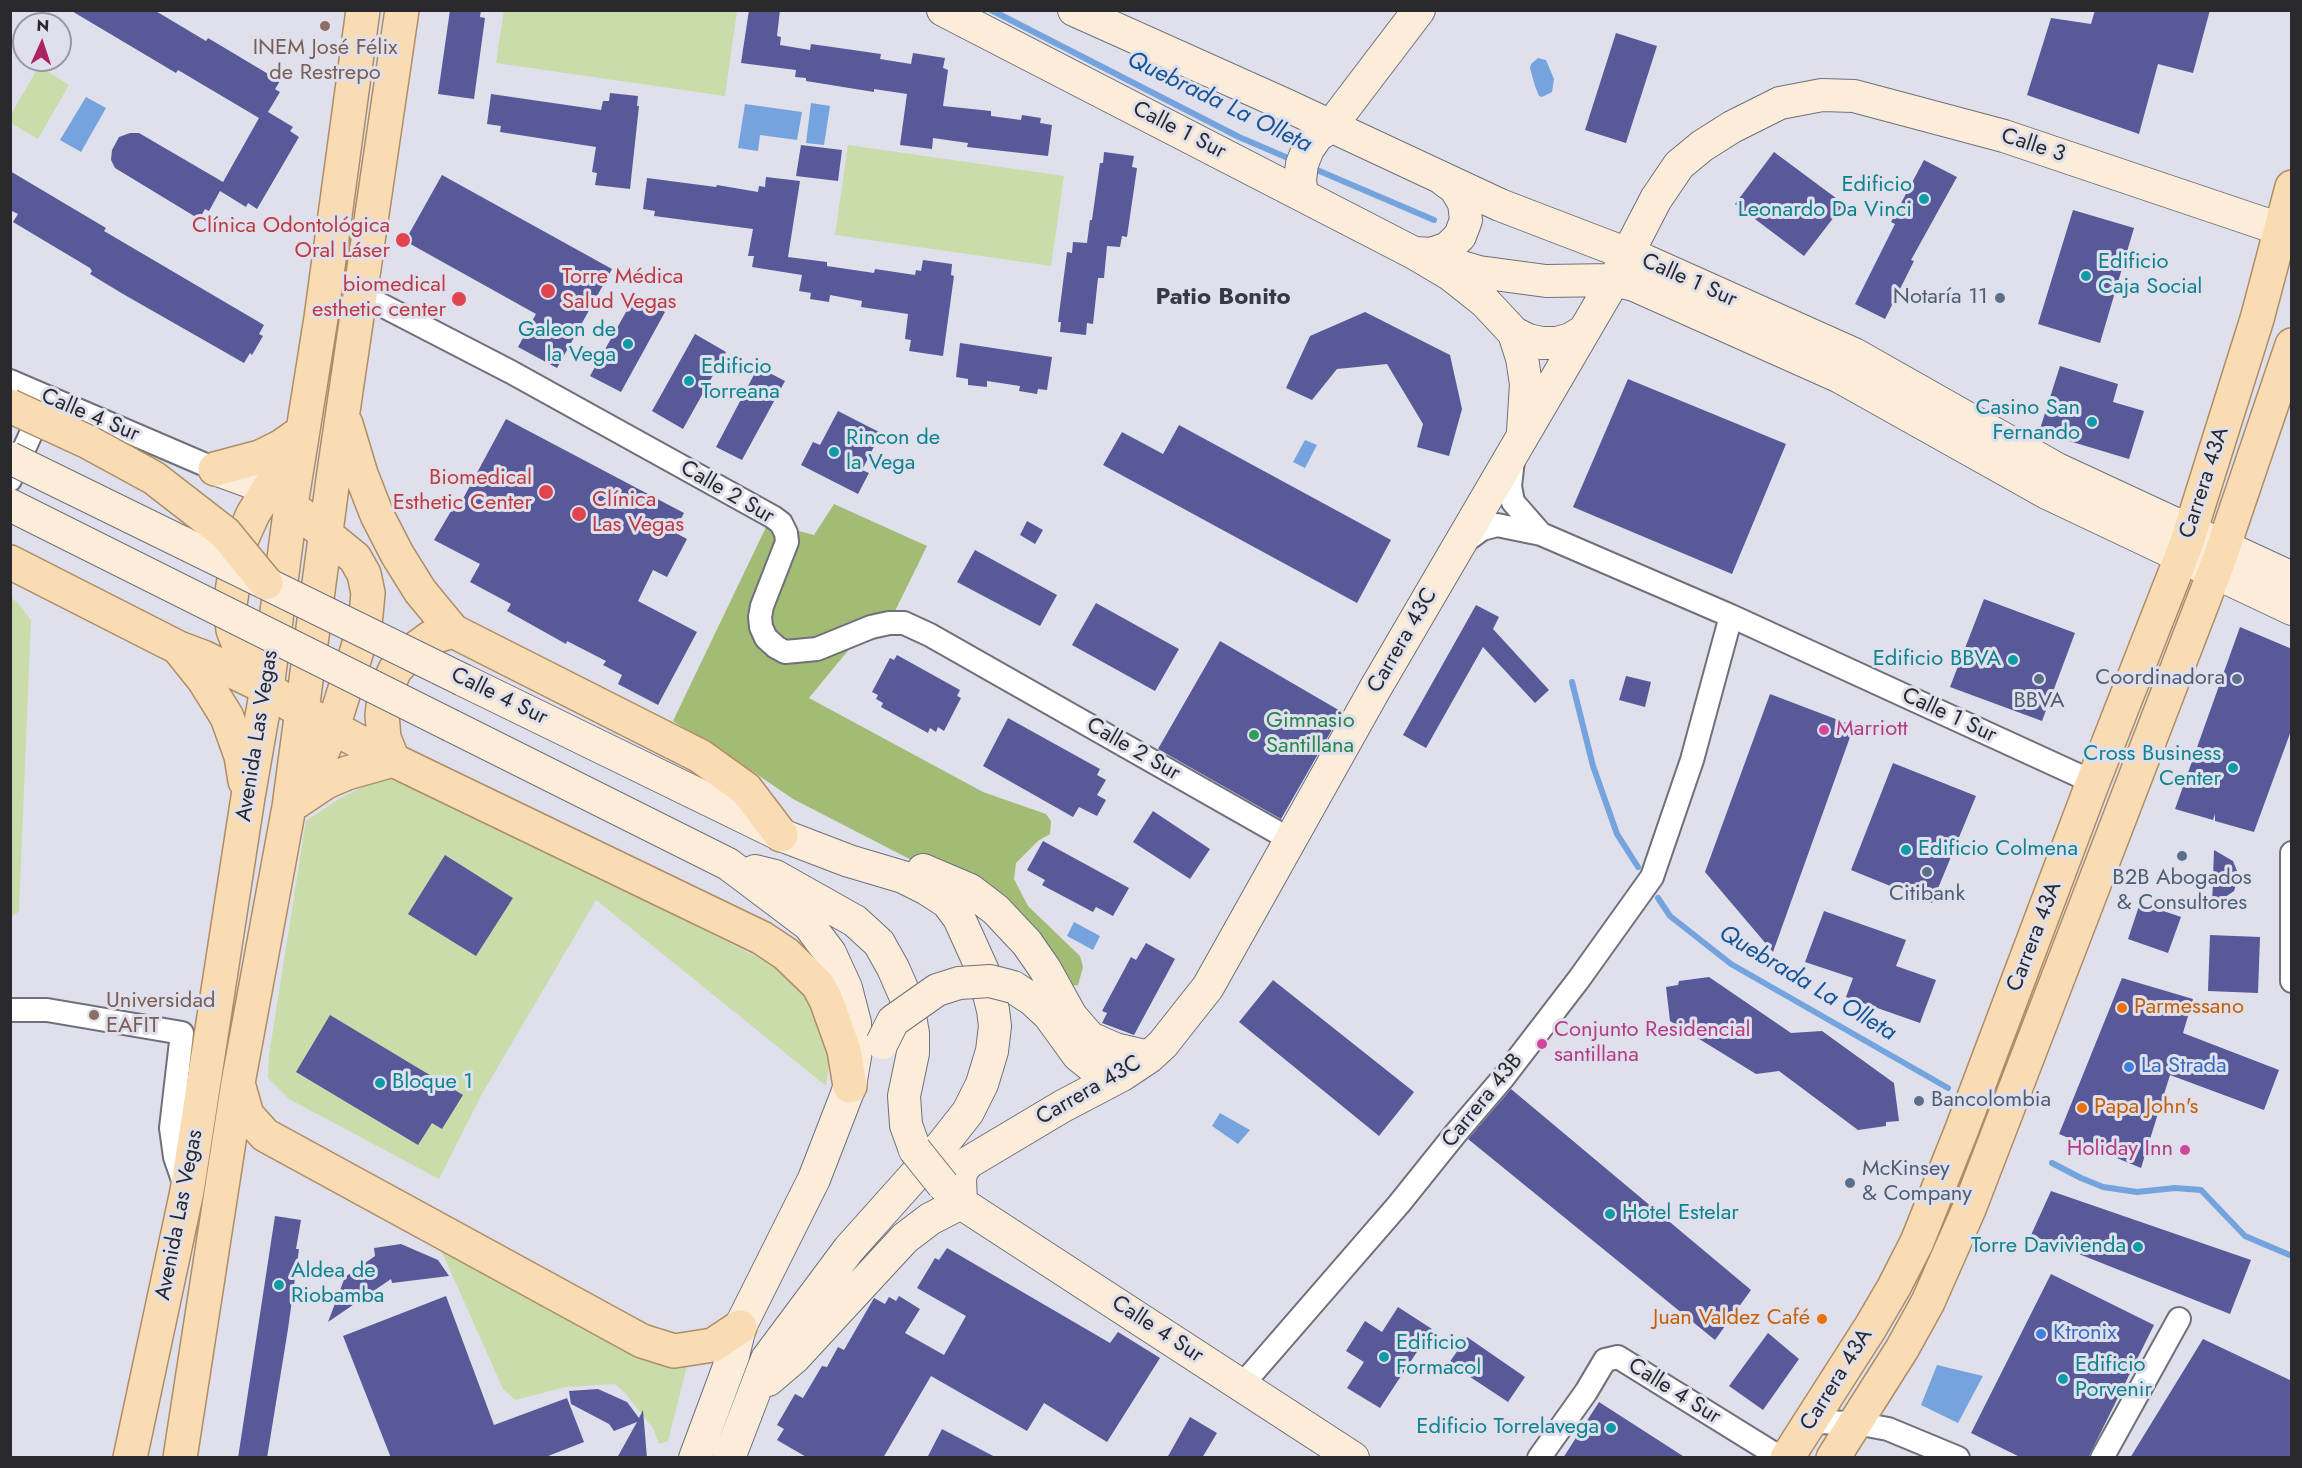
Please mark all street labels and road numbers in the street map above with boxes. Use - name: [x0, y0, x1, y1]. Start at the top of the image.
- street label: Calle 1 Sur: [1128, 96, 1230, 166]
- street label: Calle 3: [1998, 123, 2068, 169]
- street label: Calle 1 Sur: [1637, 248, 1741, 314]
- street label: Calle 4 Sur: [37, 383, 143, 449]
- street label: Carrera 43A: [2175, 424, 2235, 542]
- street label: Calle 2 Sur: [675, 456, 779, 530]
- street label: Carrera 43C: [1362, 584, 1444, 698]
- street label: Avenida Las Vegas: [231, 648, 285, 824]
- street label: Calle 4 Sur: [446, 662, 552, 732]
- street label: Calle 1 Sur: [1897, 683, 2001, 749]
- street label: Calle 2 Sur: [1081, 713, 1185, 787]
- street label: Carrera 43A: [2002, 878, 2068, 996]
- street label: Carrera 43B: [1437, 1049, 1529, 1153]
- street label: Carrera 43C: [1032, 1050, 1146, 1132]
- street label: Avenida Las Vegas: [151, 1128, 209, 1302]
- street label: Calle 4 Sur: [1106, 1291, 1208, 1369]
- street label: Carrera 43A: [1795, 1324, 1879, 1436]
- street label: Calle 4 Sur: [1623, 1353, 1725, 1431]

